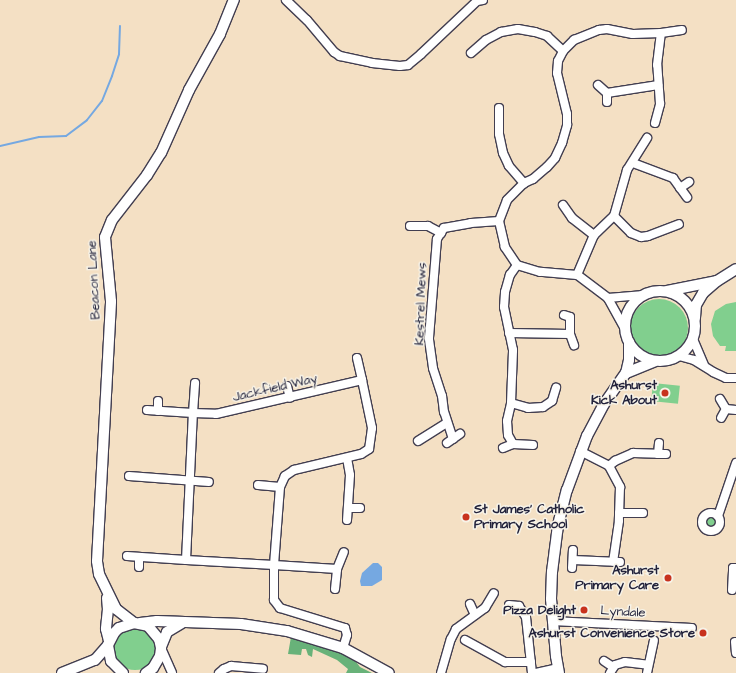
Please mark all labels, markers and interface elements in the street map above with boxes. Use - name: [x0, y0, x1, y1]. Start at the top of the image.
- street label: Beacon Lane: [84, 240, 104, 320]
- street label: Kestrel Mews: [412, 262, 430, 346]
- street label: Jackfield Way: [231, 371, 319, 405]
- place label: Ashurst Kick About: [591, 378, 657, 409]
- marker: Ashurst Kick About: [660, 388, 670, 398]
- place label: St James' Catholic Primary School: [474, 502, 584, 533]
- marker: St James' Catholic Primary School: [461, 512, 471, 522]
- place label: Ashurst Primary Care: [575, 563, 659, 594]
- marker: Ashurst Primary Care: [662, 572, 674, 584]
- place label: Pizza Delight: [503, 602, 576, 618]
- street label: Lyndale: [600, 603, 646, 621]
- marker: Pizza Delight: [579, 605, 589, 615]
- place label: Ashurst Convenience Store: [529, 625, 695, 641]
- marker: Ashurst Convenience Store: [698, 628, 708, 638]

